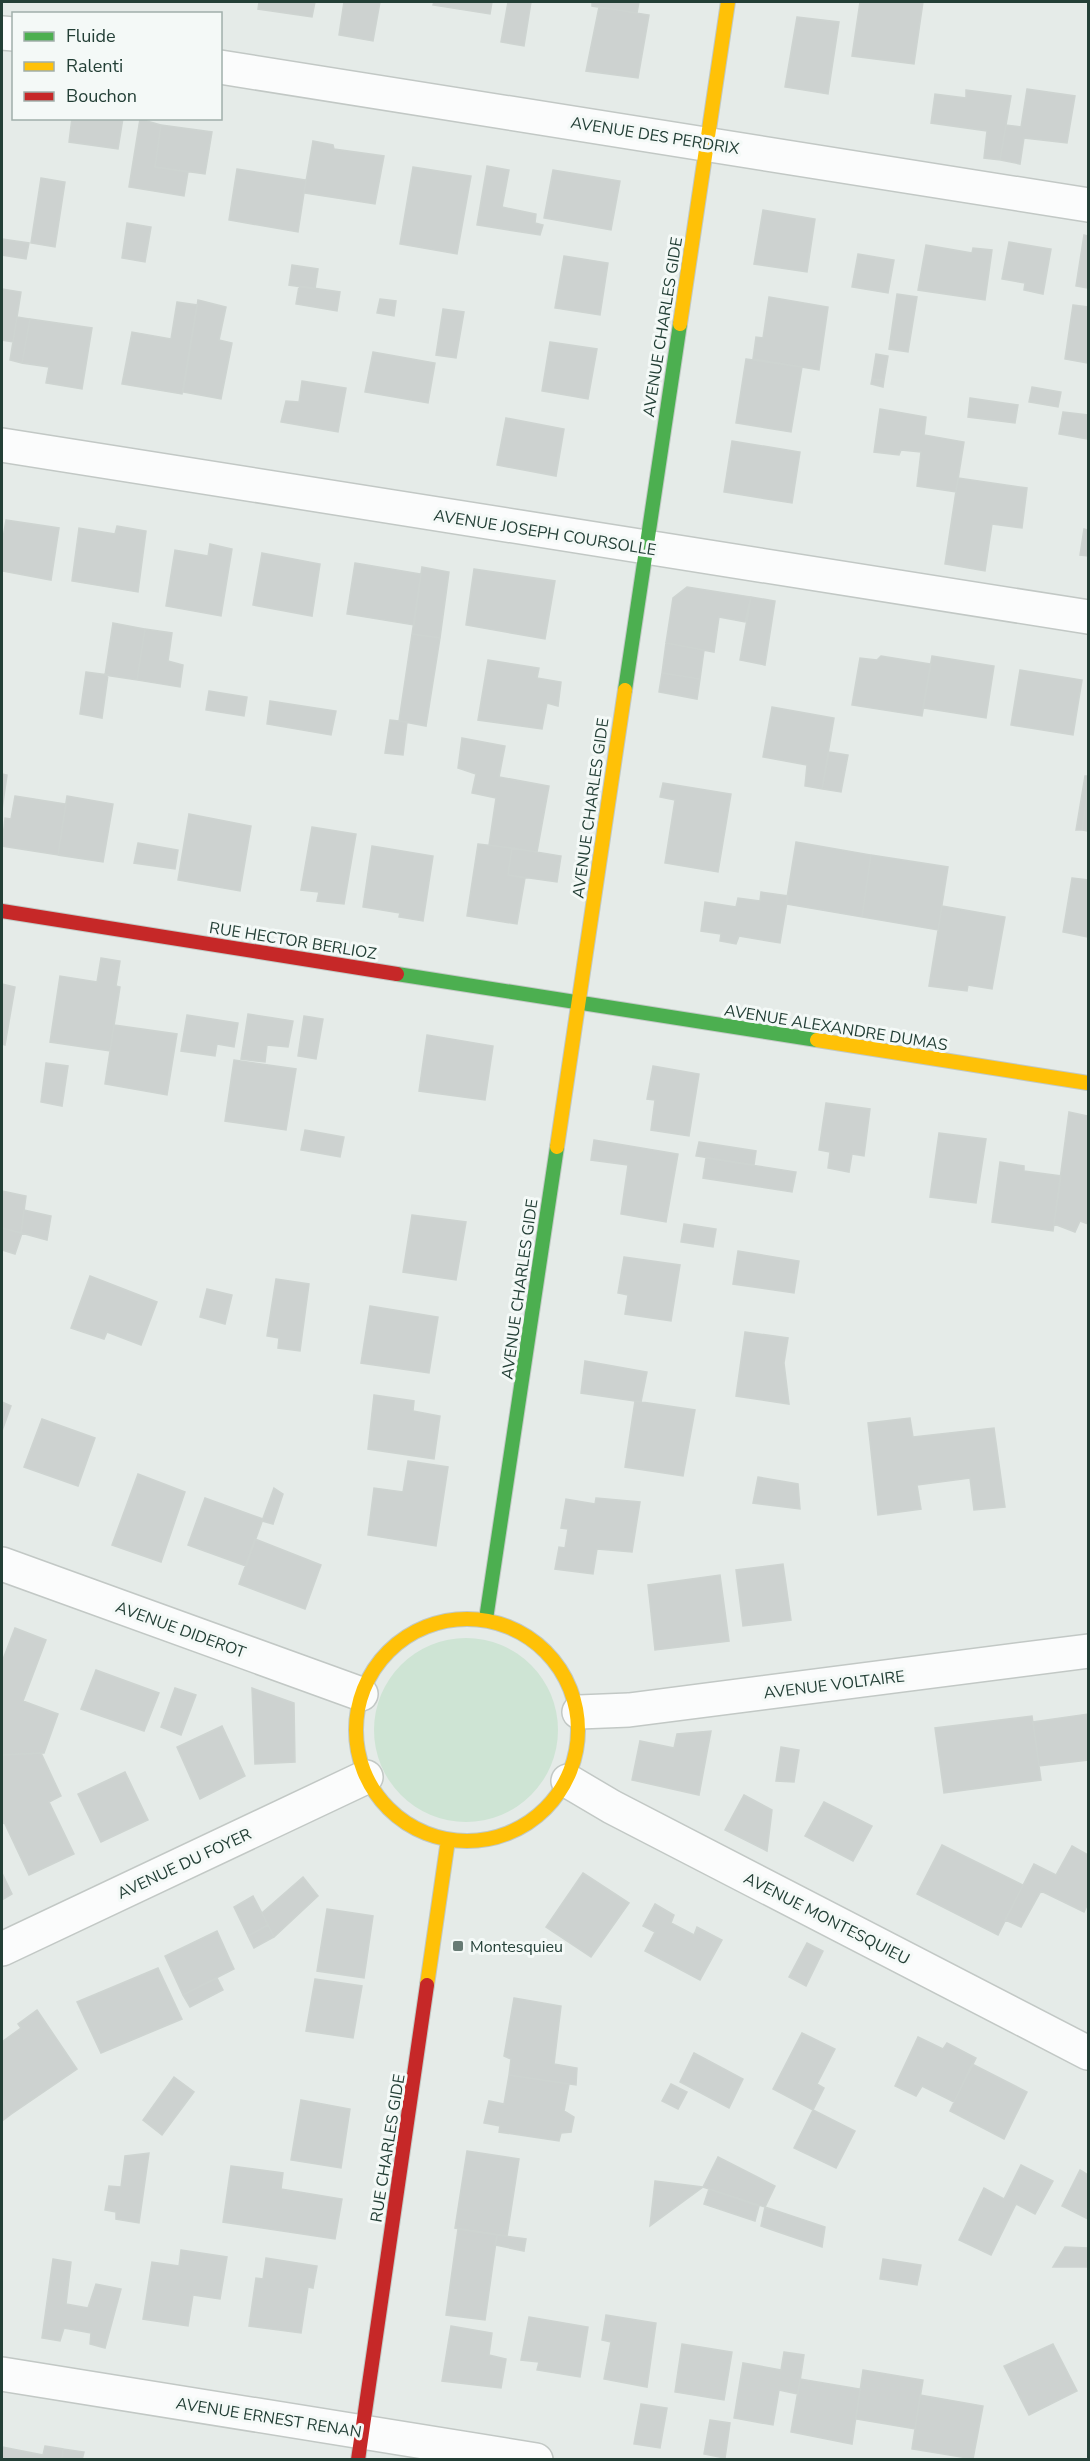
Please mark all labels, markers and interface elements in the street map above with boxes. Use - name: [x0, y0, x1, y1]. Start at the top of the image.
- legend: [12, 12, 222, 120]
- text: Fluide: [66, 24, 116, 48]
- text: Ralenti: [66, 54, 123, 78]
- text: Bouchon: [66, 84, 137, 108]
- street label: AVENUE DES PERDRIX: [569, 112, 741, 160]
- street label: AVENUE CHARLES GIDE: [638, 236, 688, 419]
- street label: AVENUE JOSEPH COURSOLLE: [432, 505, 658, 561]
- street label: AVENUE CHARLES GIDE: [567, 716, 615, 900]
- street label: RUE HECTOR BERLIOZ: [208, 917, 379, 965]
- street label: AVENUE ALEXANDRE DUMAS: [723, 999, 949, 1057]
- street label: AVENUE CHARLES GIDE: [496, 1197, 544, 1381]
- street label: AVENUE DIDEROT: [112, 1596, 249, 1664]
- street label: AVENUE VOLTAIRE: [762, 1665, 906, 1705]
- street label: AVENUE DU FOYER: [114, 1823, 255, 1905]
- street label: AVENUE MONTESQUIEU: [740, 1867, 913, 1970]
- place label: Montesquieu: [470, 1936, 563, 1958]
- marker: Montesquieu: [451, 1939, 465, 1953]
- street label: RUE CHARLES GIDE: [365, 2072, 411, 2224]
- street label: AVENUE ERNEST RENAN: [174, 2392, 363, 2444]

